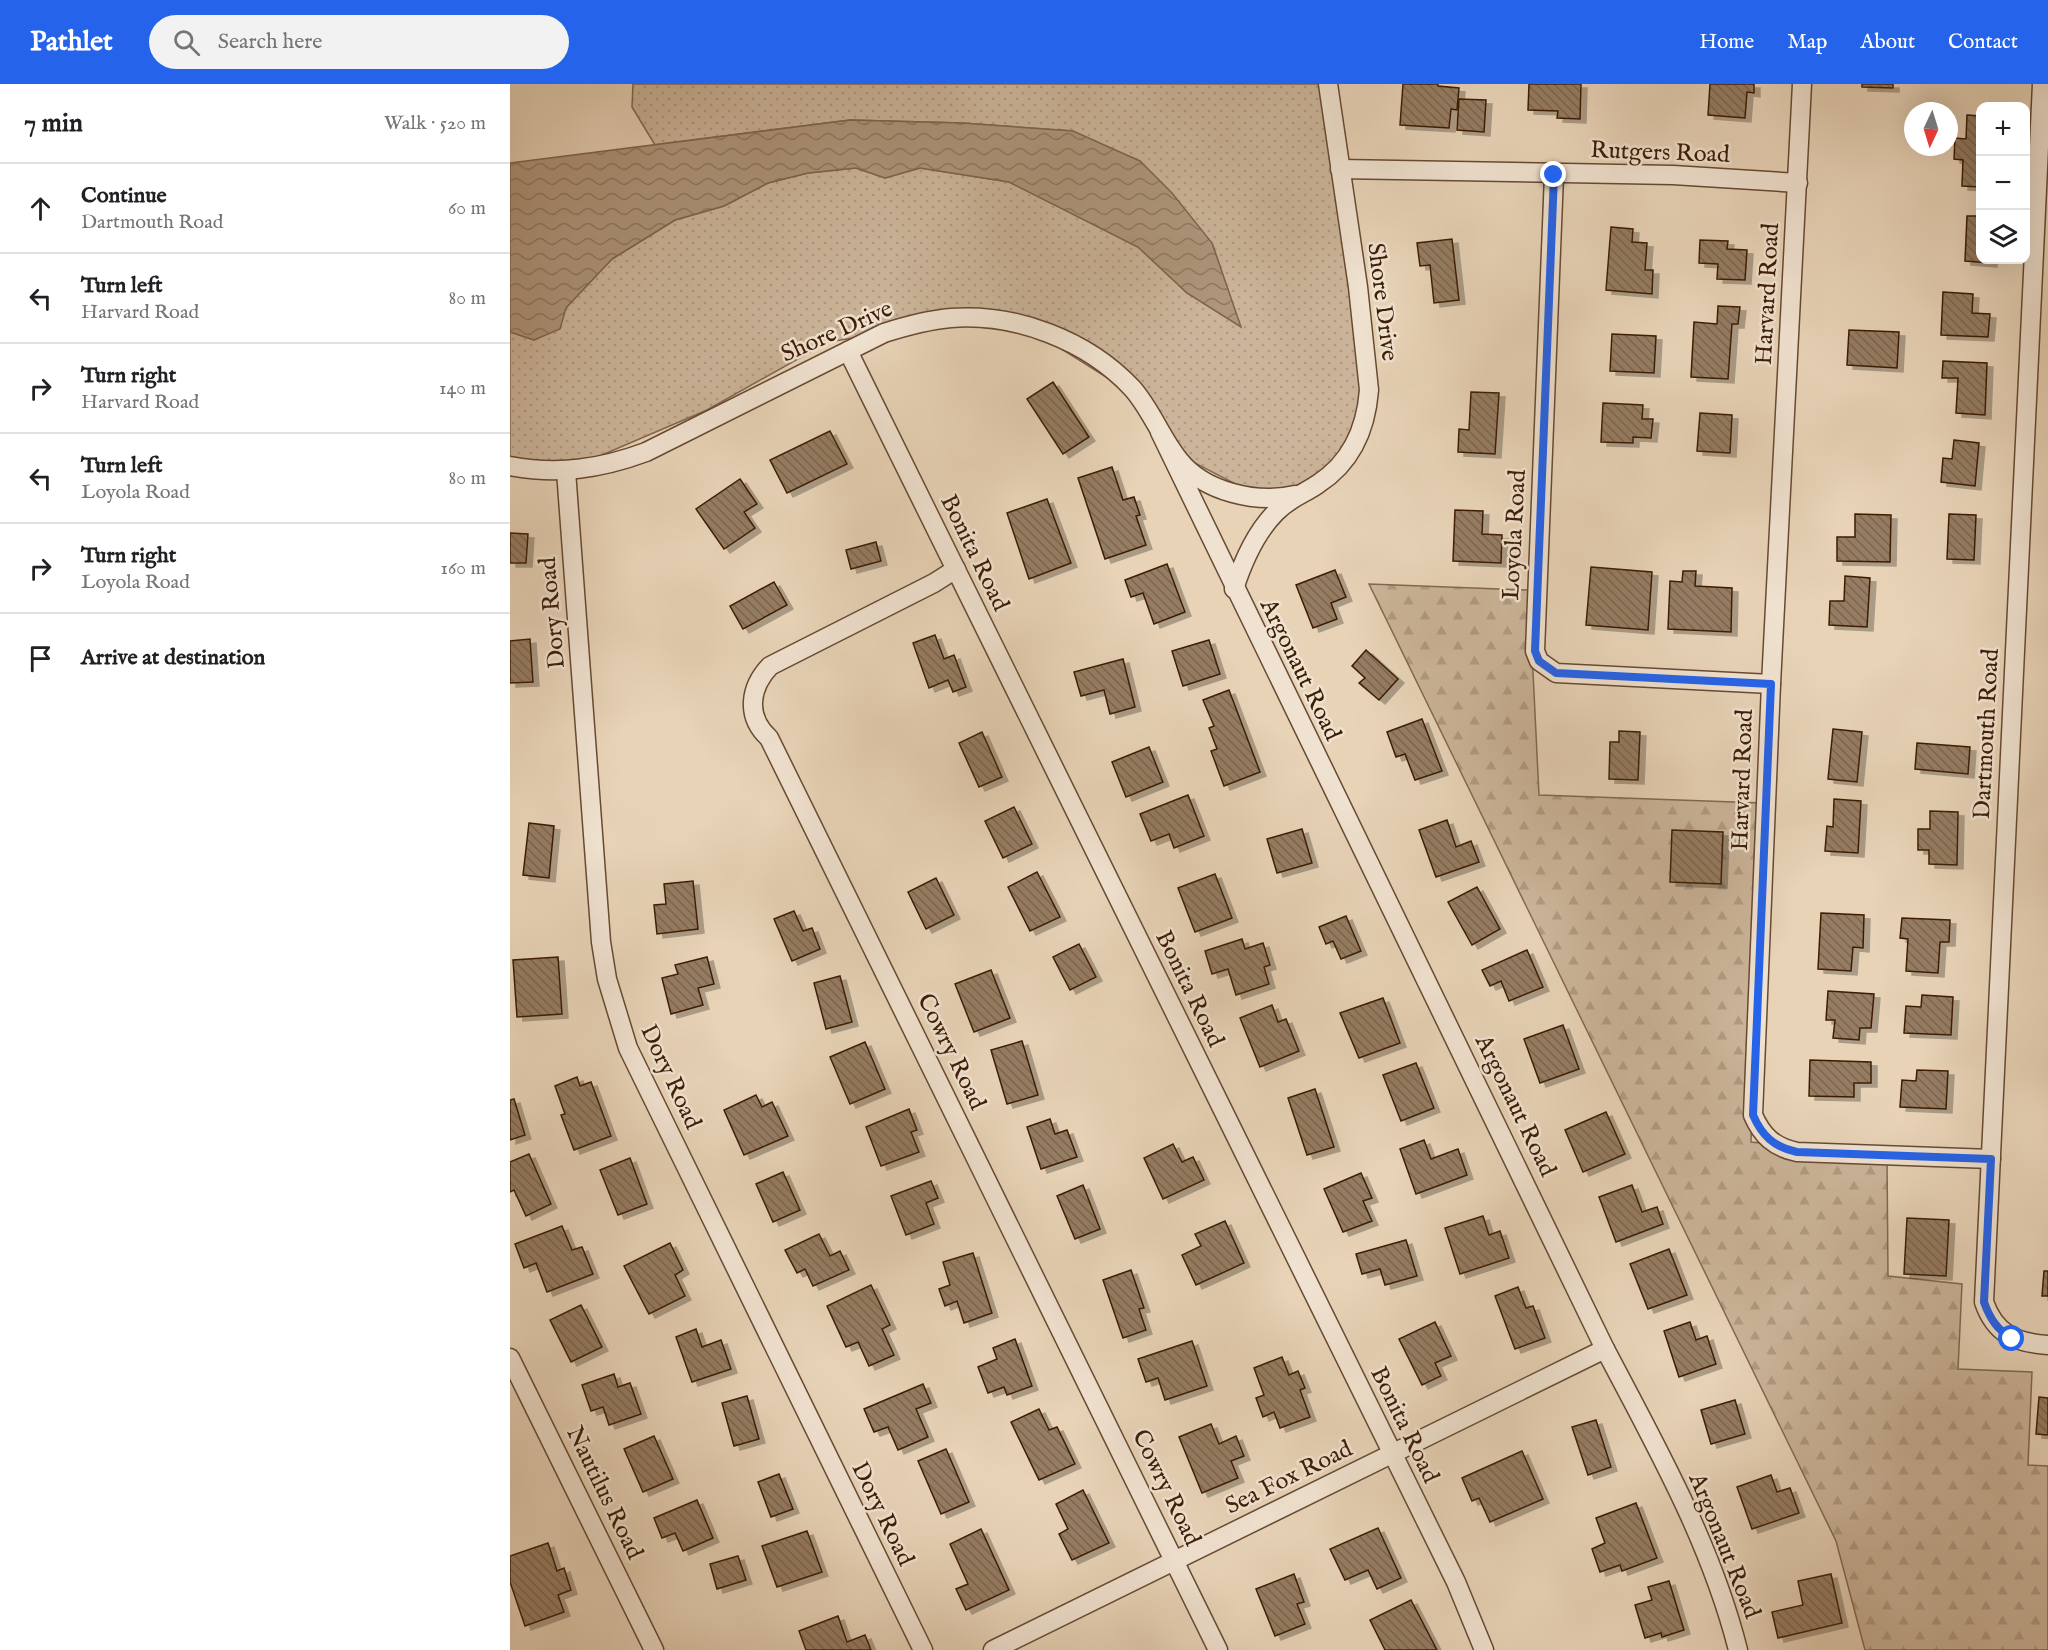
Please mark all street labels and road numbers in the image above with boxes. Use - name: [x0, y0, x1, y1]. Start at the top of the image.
- street label: Rutgers Road: [1590, 135, 1730, 171]
- street label: Harvard Road: [1749, 222, 1787, 366]
- street label: Shore Drive: [1359, 241, 1405, 363]
- street label: Shore Drive: [776, 294, 898, 370]
- street label: Loyola Road: [1496, 469, 1534, 601]
- street label: Bonita Road: [932, 490, 1016, 617]
- street label: Dory Road: [533, 556, 573, 670]
- street label: Argonaut Road: [1252, 593, 1348, 746]
- street label: Dartmouth Road: [1967, 648, 2007, 820]
- street label: Harvard Road: [1725, 708, 1761, 851]
- street label: Bonita Road: [1147, 926, 1231, 1053]
- street label: Cowry Road: [910, 989, 993, 1115]
- street label: Dory Road: [632, 1020, 708, 1135]
- street label: Argonaut Road: [1467, 1029, 1563, 1182]
- street label: Bonita Road: [1362, 1362, 1446, 1489]
- street label: Nautilus Road: [558, 1421, 650, 1565]
- street label: Cowry Road: [1125, 1425, 1208, 1551]
- street label: Sea Fox Road: [1220, 1434, 1358, 1522]
- street label: Dory Road: [843, 1457, 921, 1571]
- street label: Argonaut Road: [1680, 1468, 1767, 1623]

